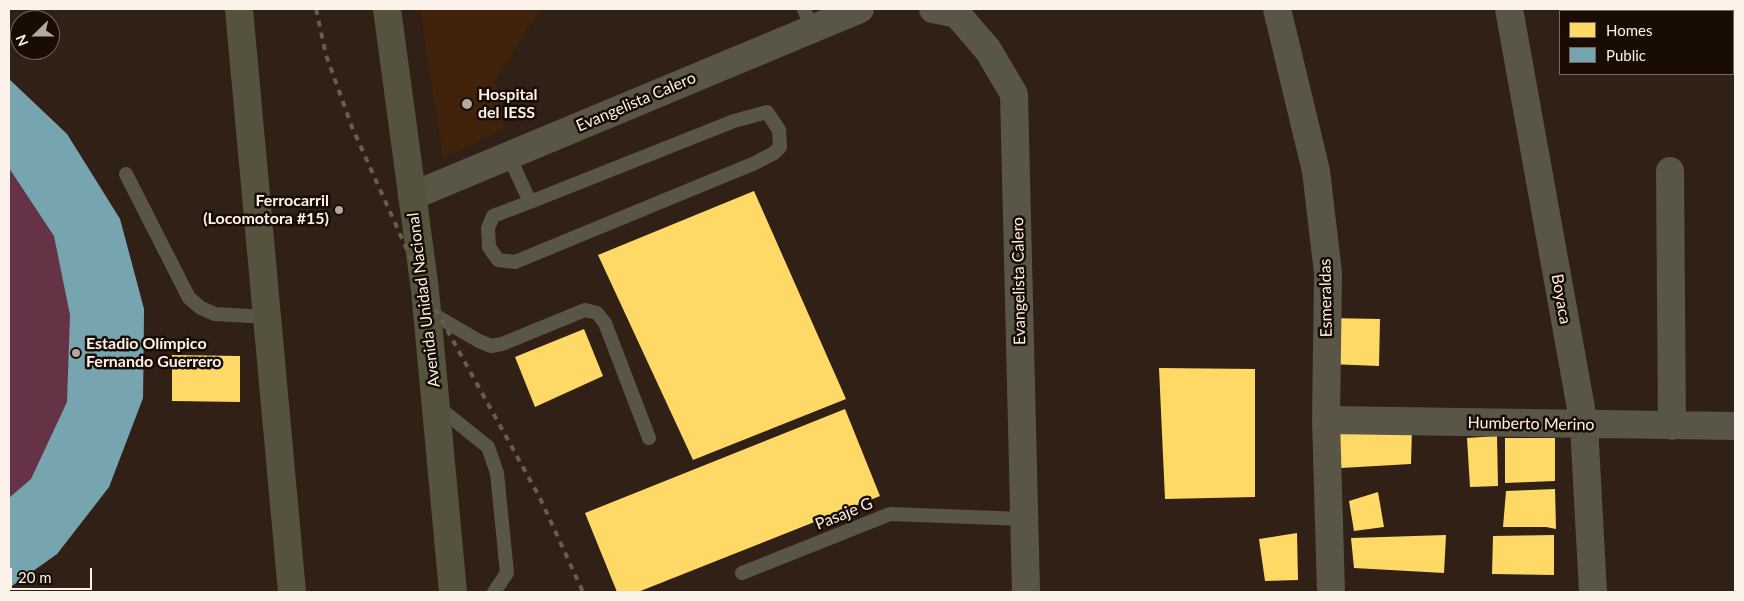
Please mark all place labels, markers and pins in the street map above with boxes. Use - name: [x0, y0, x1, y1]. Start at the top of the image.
- place label: Hospital del IESS: [478, 85, 538, 123]
- marker: Hospital del IESS: [460, 97, 474, 111]
- place label: Ferrocarril (Locomotora #15): [203, 191, 329, 229]
- marker: Ferrocarril (Locomotora #15): [333, 204, 345, 216]
- place label: Estadio Olímpico Fernando Guerrero: [86, 334, 221, 372]
- marker: Estadio Olímpico Fernando Guerrero: [70, 347, 82, 359]

